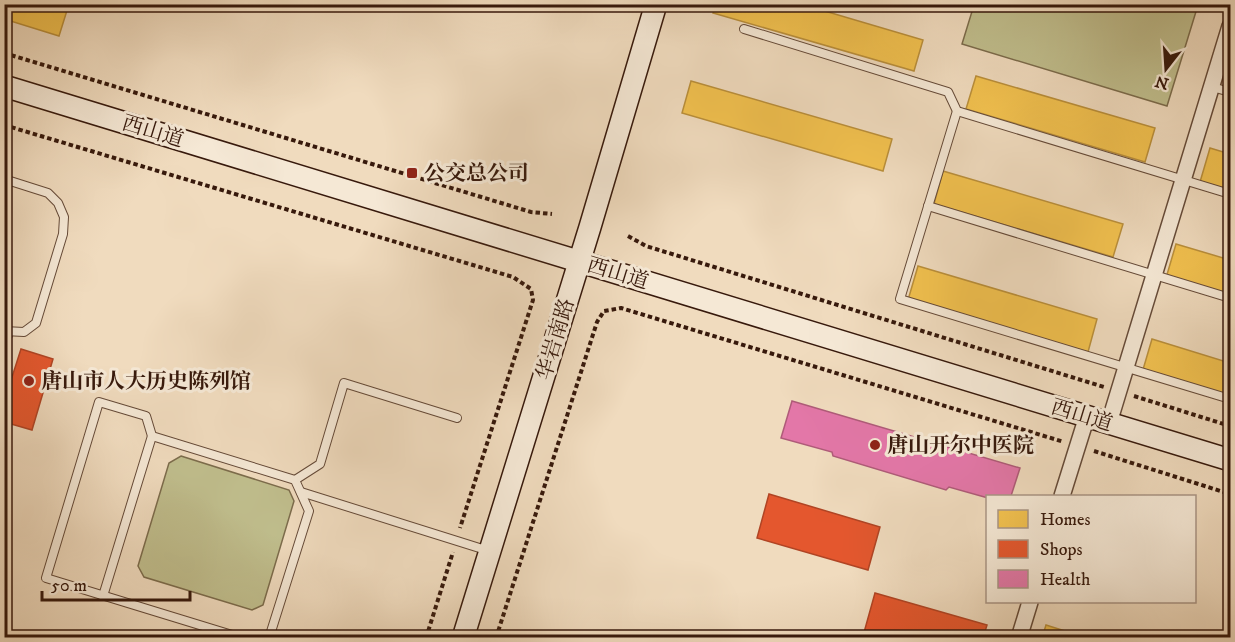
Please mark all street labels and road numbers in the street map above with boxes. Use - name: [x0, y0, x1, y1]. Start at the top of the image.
- street label: 西山道: [119, 110, 187, 154]
- street label: 西山道: [584, 252, 652, 296]
- street label: 华岩南路: [531, 295, 581, 383]
- street label: 西山道: [1048, 394, 1116, 438]

